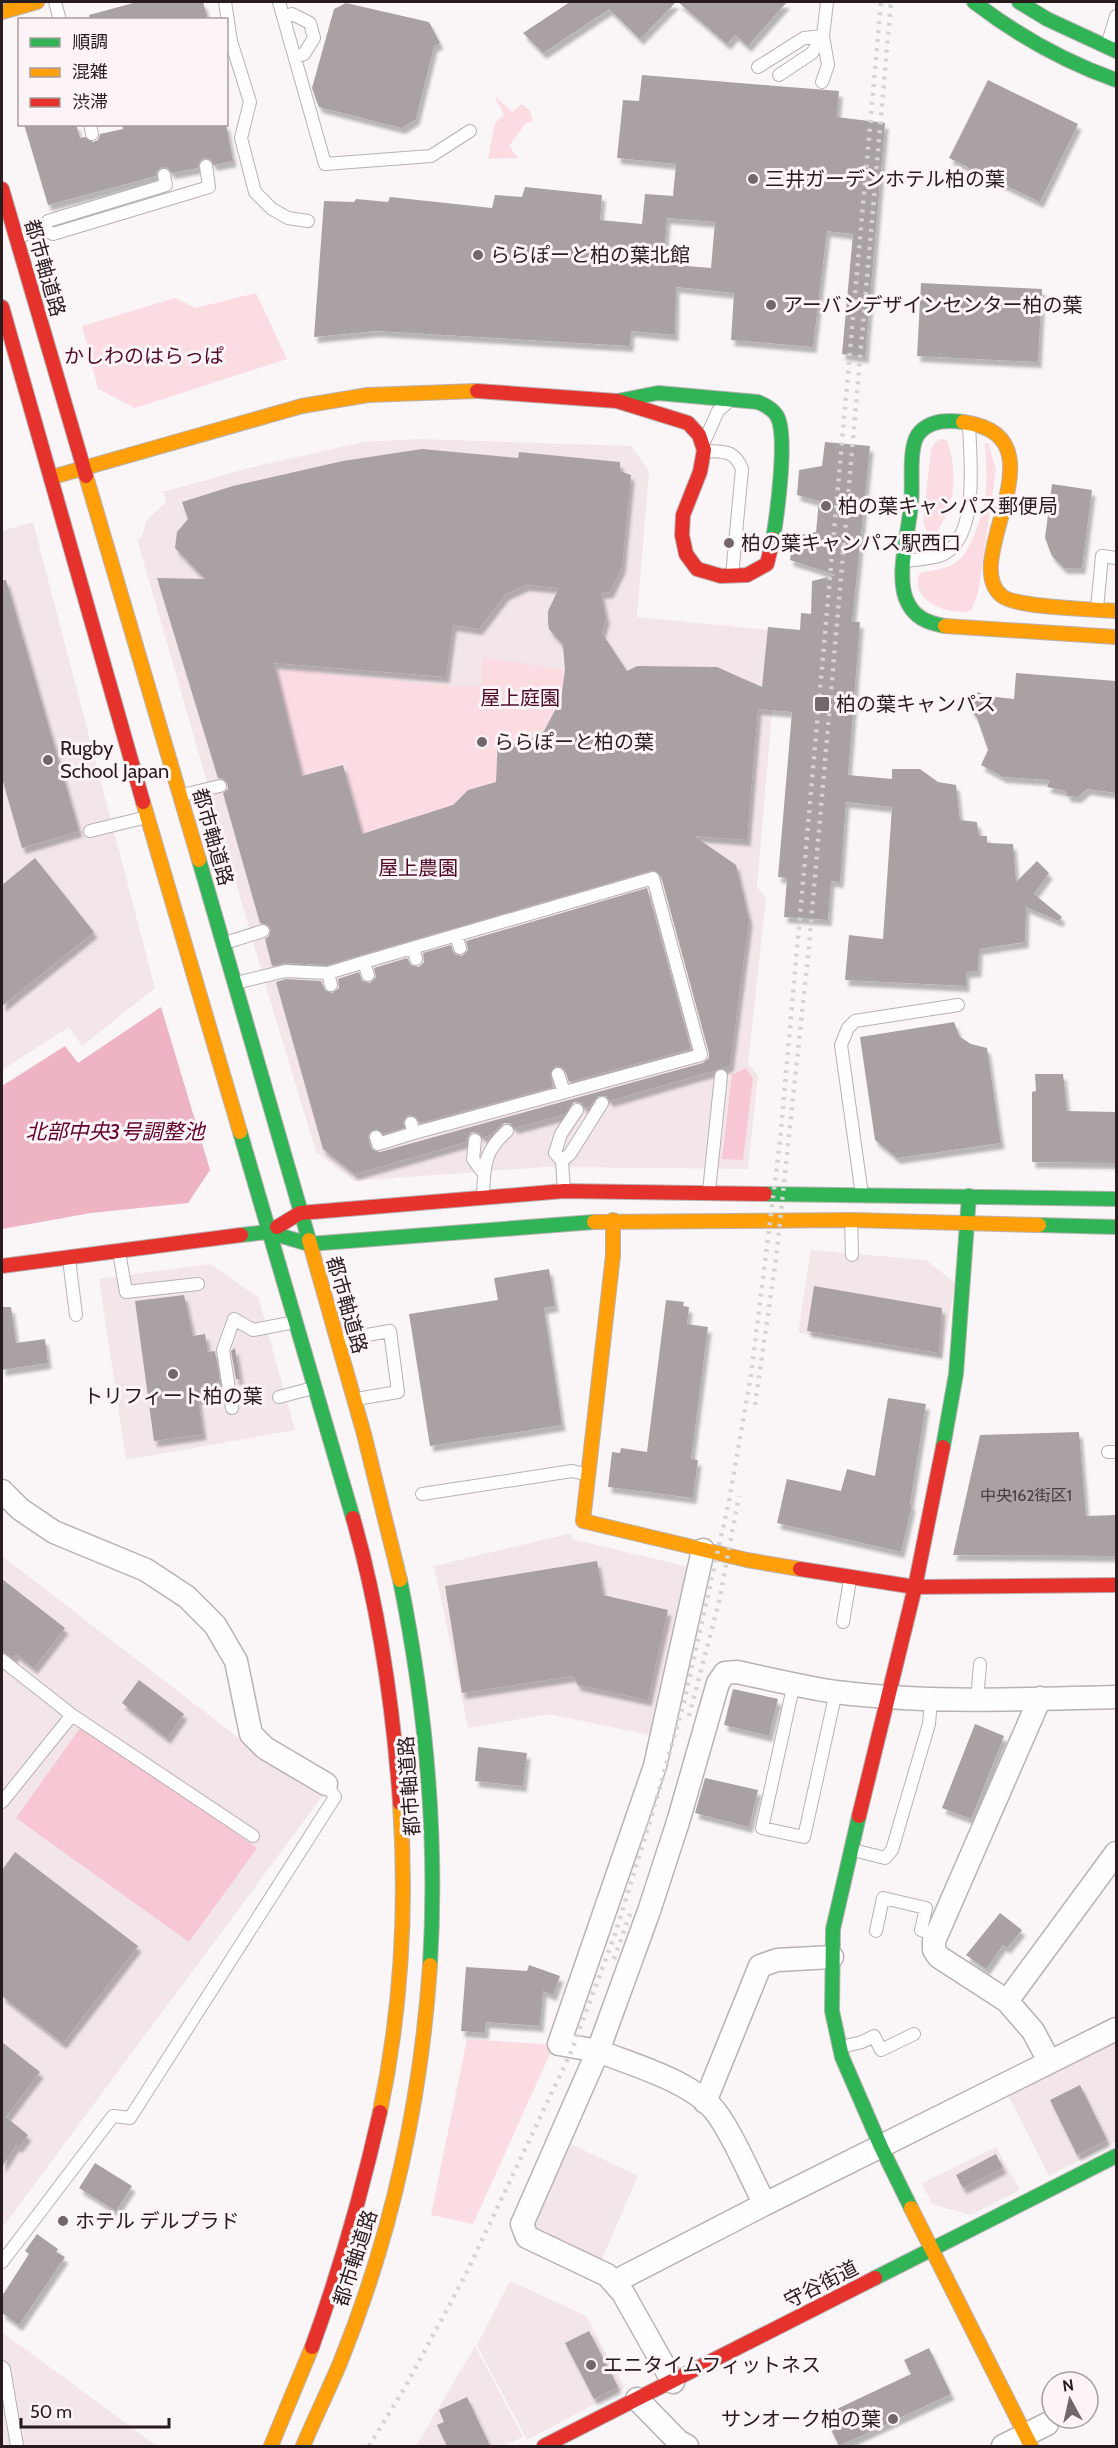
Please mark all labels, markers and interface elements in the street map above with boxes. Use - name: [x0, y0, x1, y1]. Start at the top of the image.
- legend: [18, 18, 228, 126]
- text: 順調: [72, 31, 108, 53]
- text: 混雑: [72, 61, 108, 83]
- text: 渋滞: [72, 91, 108, 113]
- place label: 三井ガーデンホテル柏の葉: [765, 167, 1005, 191]
- marker: 三井ガーデンホテル柏の葉: [746, 172, 760, 186]
- street label: 都市軸道路: [20, 217, 70, 319]
- place label: ららぽーと柏の葉北館: [490, 243, 690, 267]
- marker: ららぽーと柏の葉北館: [471, 248, 485, 262]
- place label: アーバンデザインセンター柏の葉: [783, 293, 1083, 317]
- marker: アーバンデザインセンター柏の葉: [764, 298, 778, 312]
- park label: かしわのはらっぱ: [64, 344, 224, 368]
- place label: 柏の葉キャンパス郵便局: [838, 494, 1058, 518]
- marker: 柏の葉キャンパス郵便局: [819, 499, 833, 513]
- place label: 柏の葉キャンパス駅西口: [741, 531, 961, 555]
- marker: 柏の葉キャンパス駅西口: [722, 536, 736, 550]
- park label: 屋上庭園: [480, 686, 560, 710]
- place label: 柏の葉キャンパス: [836, 692, 996, 716]
- marker: 柏の葉キャンパス: [813, 695, 831, 713]
- place label: ららぽーと柏の葉: [494, 730, 654, 754]
- marker: ららぽーと柏の葉: [475, 735, 489, 749]
- place label: Rugby School Japan: [60, 736, 169, 783]
- marker: Rugby School Japan: [41, 753, 55, 767]
- street label: 都市軸道路: [188, 786, 238, 888]
- park label: 屋上農園: [378, 856, 458, 880]
- water label: 北部中央3号調整池: [26, 1119, 206, 1144]
- street label: 都市軸道路: [322, 1254, 372, 1356]
- marker: トリフィート柏の葉: [166, 1367, 180, 1381]
- place label: トリフィート柏の葉: [83, 1384, 263, 1408]
- house number: 中央162街区1: [980, 1486, 1072, 1505]
- street label: 都市軸道路: [394, 1735, 424, 1837]
- street label: 都市軸道路: [328, 2207, 382, 2309]
- place label: ホテル デルプラド: [75, 2209, 240, 2233]
- marker: ホテル デルプラド: [56, 2214, 70, 2228]
- street label: 守谷街道: [780, 2255, 862, 2313]
- place label: エニタイムフィットネス: [603, 2353, 821, 2377]
- marker: エニタイムフィットネス: [584, 2358, 598, 2372]
- north arrow: [1040, 2370, 1100, 2430]
- text: N: [1061, 2375, 1075, 2396]
- scale bar: [21, 2391, 170, 2429]
- text: 50 m: [30, 2401, 72, 2423]
- place label: サンオーク柏の葉: [721, 2407, 881, 2431]
- marker: サンオーク柏の葉: [886, 2412, 900, 2426]

